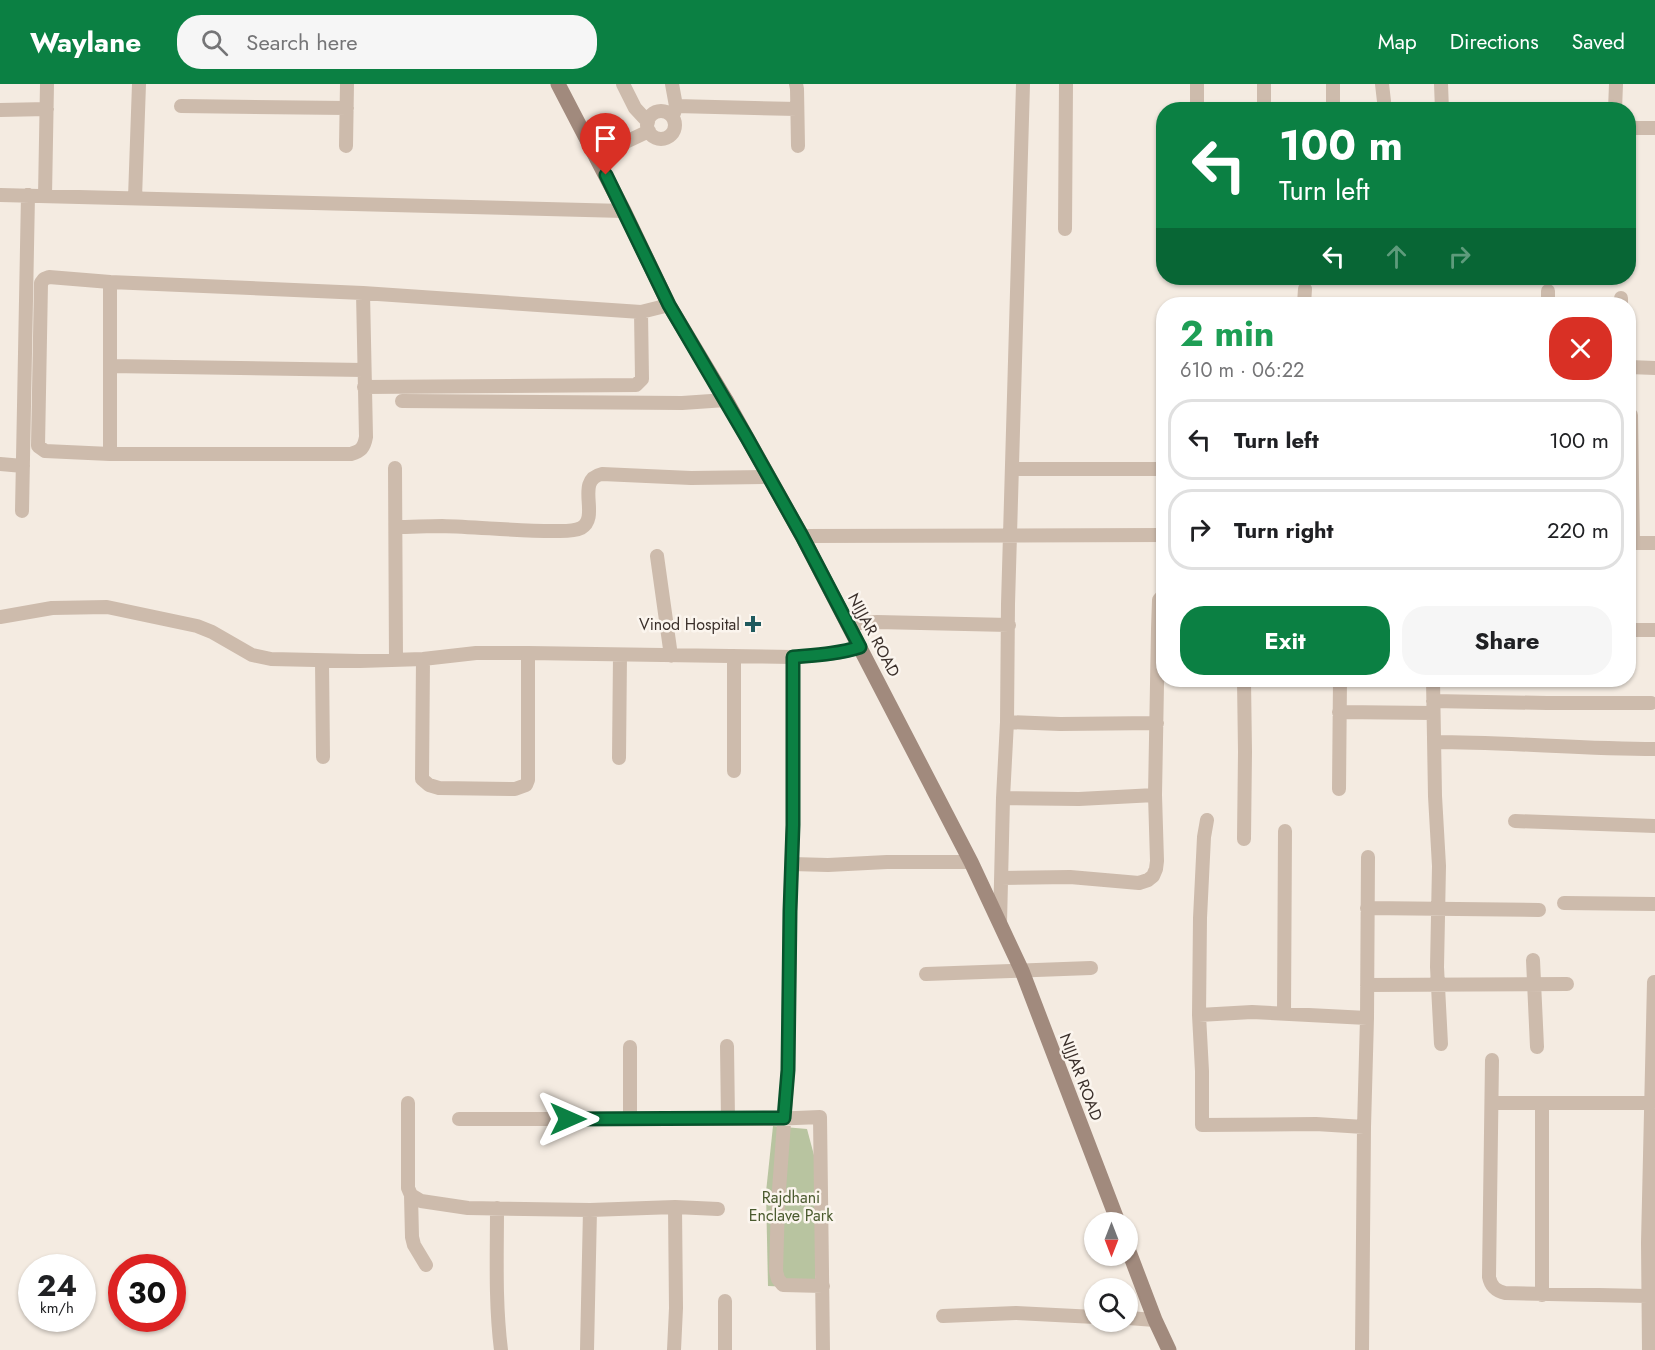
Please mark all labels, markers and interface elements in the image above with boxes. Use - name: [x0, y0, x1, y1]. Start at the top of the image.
- search box: [177, 15, 597, 69]
- text: Waylane: [30, 22, 141, 63]
- icon: search: [198, 26, 231, 59]
- text: Search here: [246, 26, 358, 58]
- text: Map: [1378, 27, 1417, 57]
- text: Directions: [1450, 27, 1539, 57]
- text: Saved: [1572, 27, 1625, 57]
- pin: [580, 113, 631, 175]
- text: 100 m: [1279, 115, 1403, 176]
- icon: arrive: [589, 122, 622, 155]
- icon: left: [1180, 126, 1258, 204]
- text: Turn left: [1279, 171, 1369, 210]
- icon: left: [1317, 240, 1350, 273]
- icon: ahead: [1380, 240, 1413, 273]
- icon: right: [1443, 240, 1476, 273]
- text: 2 min: [1180, 307, 1275, 359]
- button: close: [1549, 317, 1612, 380]
- text: 610 m · 06:22: [1180, 356, 1304, 385]
- icon: left: [1183, 423, 1216, 456]
- text: Turn left: [1234, 424, 1319, 456]
- text: 100 m: [1549, 424, 1609, 456]
- icon: right: [1183, 513, 1216, 546]
- text: Turn right: [1234, 514, 1334, 546]
- text: 220 m: [1547, 514, 1609, 546]
- street label: NIJJAR ROAD: [842, 589, 906, 681]
- button: Exit: [1180, 606, 1390, 675]
- button: Share: [1402, 606, 1612, 675]
- place label: Vinod Hospital: [639, 613, 740, 636]
- marker: Vinod Hospital: [744, 615, 762, 633]
- street label: NIJJAR ROAD: [1054, 1030, 1108, 1124]
- position arrow: [536, 1087, 600, 1151]
- park label: Rajdhani Enclave Park: [749, 1186, 834, 1227]
- north arrow: [1084, 1212, 1138, 1266]
- map controls: [1084, 1212, 1138, 1332]
- speed limit sign: 30: [108, 1254, 186, 1332]
- text: 24: [37, 1264, 77, 1307]
- button: search: [1084, 1278, 1138, 1332]
- text: km/h: [40, 1297, 74, 1319]

